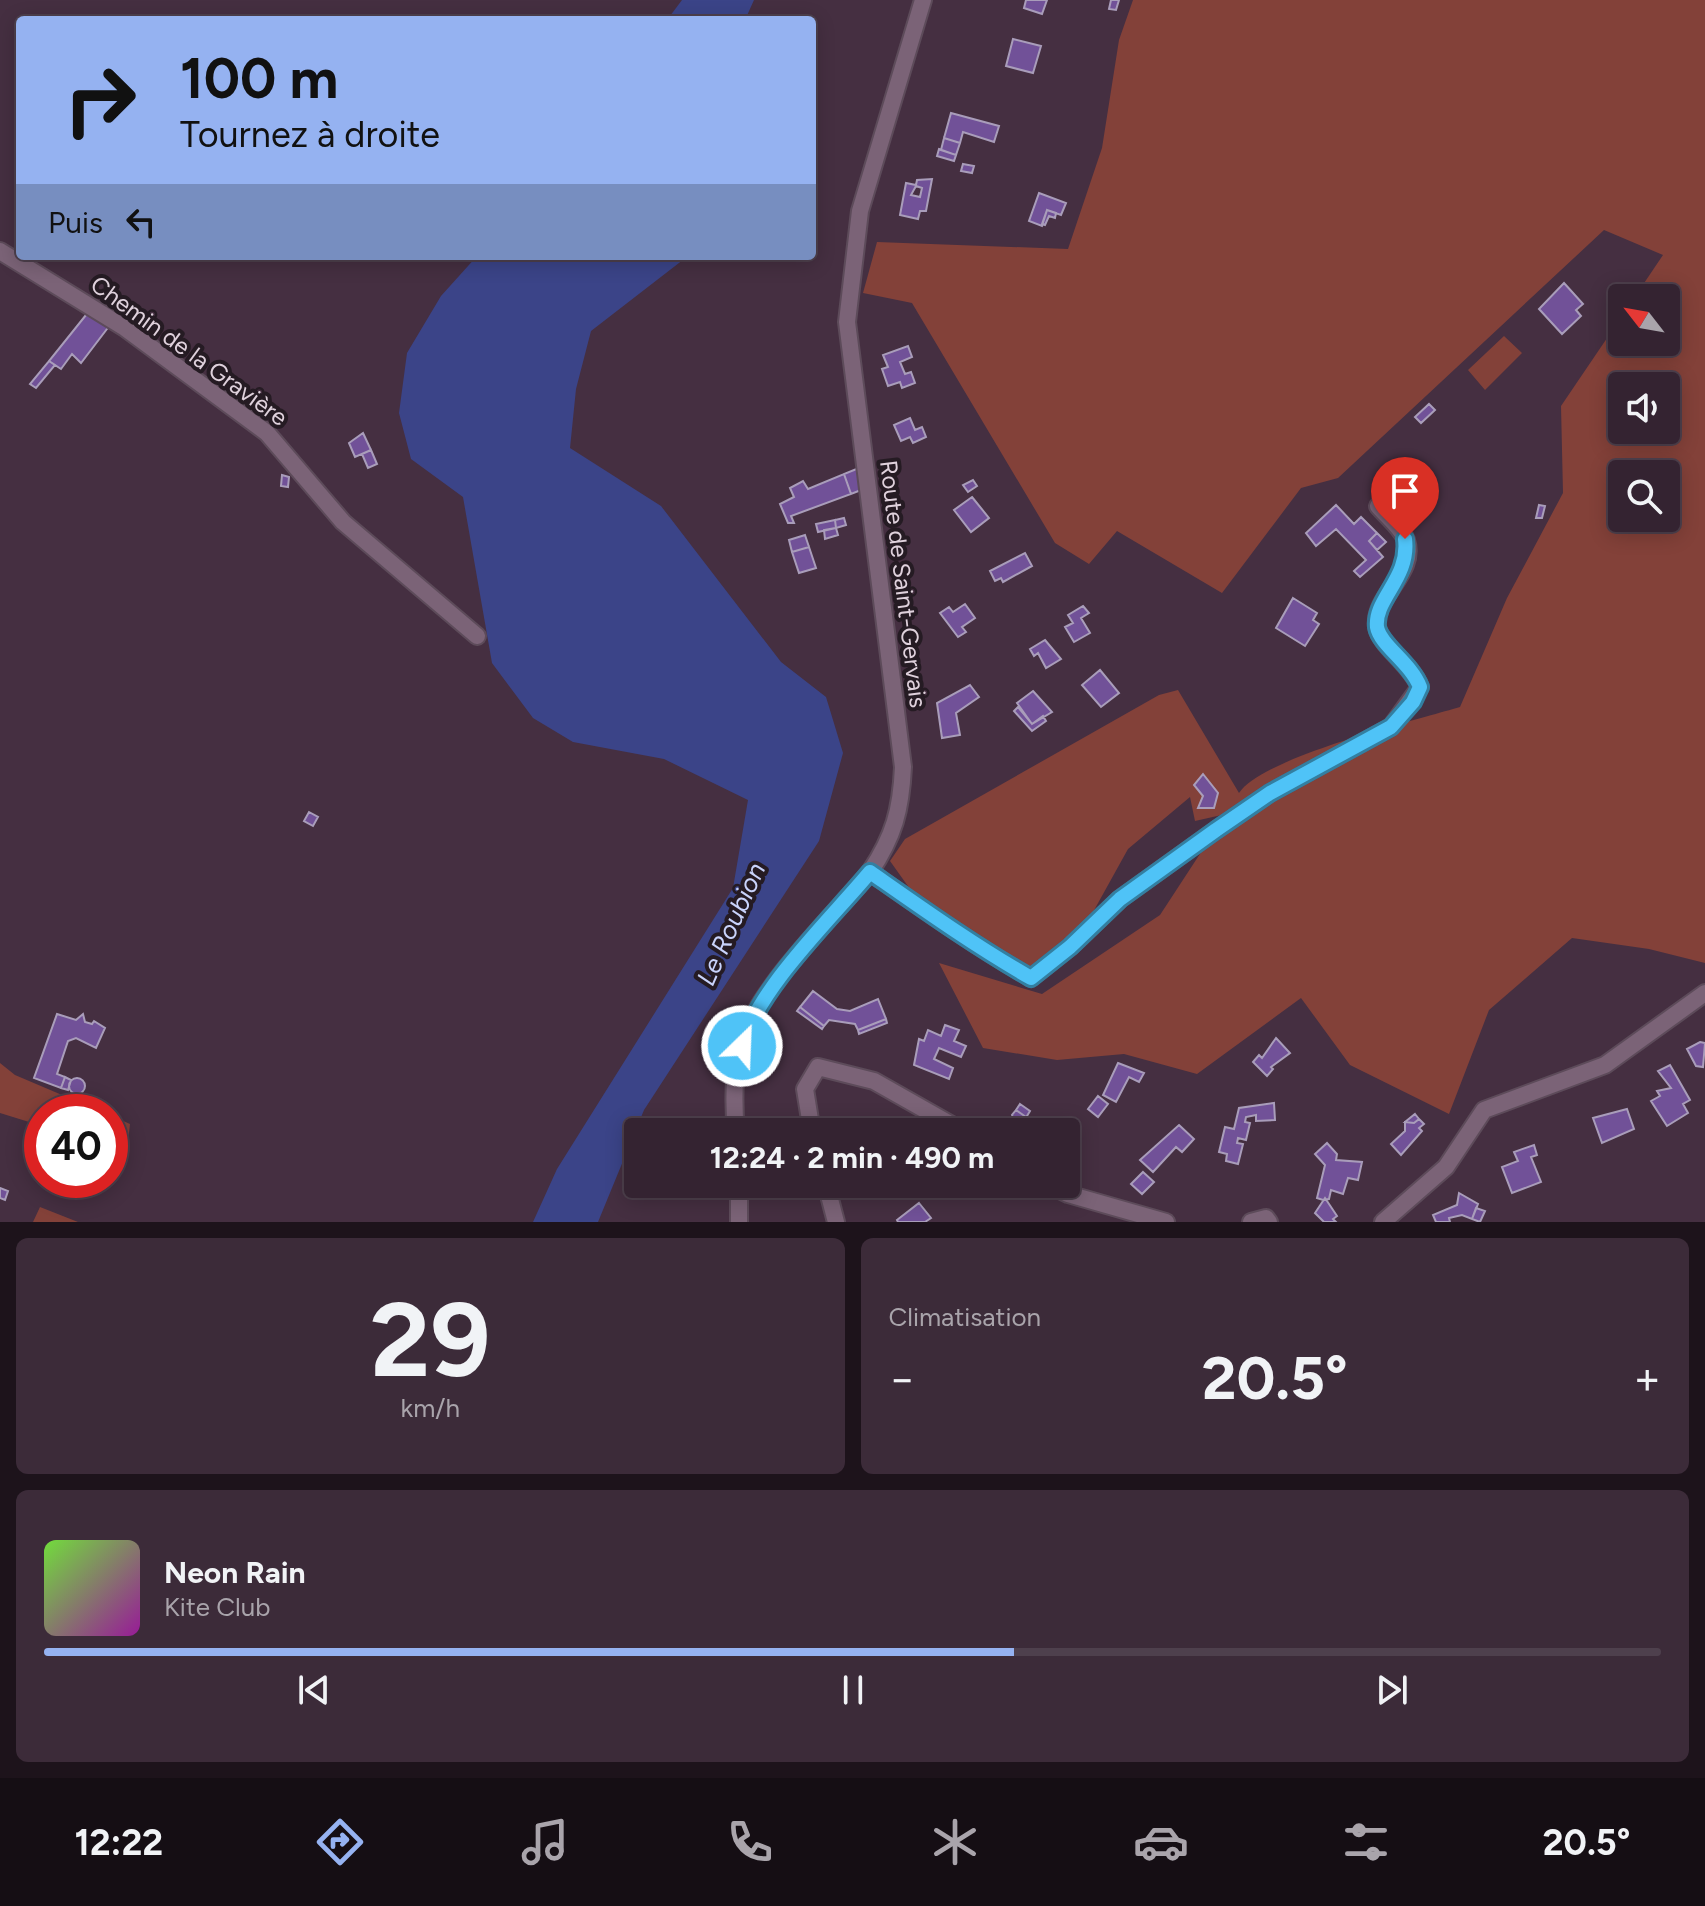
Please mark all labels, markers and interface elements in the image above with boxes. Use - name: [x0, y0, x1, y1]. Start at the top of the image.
- text: 100 m: [180, 45, 338, 112]
- icon: right: [48, 48, 152, 152]
- text: Tournez à droite: [180, 113, 440, 156]
- icon: left: [119, 200, 163, 244]
- text: Puis: [48, 204, 103, 241]
- street label: Chemin de la Gravière: [85, 269, 293, 432]
- north arrow: [1608, 284, 1680, 356]
- map controls: [1608, 284, 1680, 532]
- button: sound: [1608, 372, 1680, 444]
- pin: [1371, 457, 1439, 539]
- street label: Route de Saint-Gervais: [874, 459, 933, 709]
- button: search: [1608, 460, 1680, 532]
- icon: arrive: [1383, 469, 1427, 513]
- water label: Le Roubion: [690, 858, 772, 990]
- position arrow: [700, 1004, 784, 1088]
- speed limit sign: 40: [24, 1094, 128, 1198]
- text: 12:24 · 2 min · 490 m: [710, 1139, 994, 1176]
- text: 29: [370, 1277, 491, 1402]
- text: Climatisation: [889, 1301, 1041, 1333]
- text: 20.5°: [1202, 1342, 1348, 1414]
- text: −: [889, 1352, 916, 1405]
- text: +: [1634, 1352, 1661, 1405]
- text: km/h: [401, 1392, 460, 1424]
- text: Neon Rain: [164, 1554, 306, 1591]
- text: Kite Club: [164, 1591, 270, 1623]
- icon: previous: [292, 1668, 336, 1712]
- icon: pause: [831, 1668, 875, 1712]
- icon: next: [1370, 1668, 1414, 1712]
- icon: directions: [312, 1814, 368, 1870]
- icon: music: [517, 1814, 573, 1870]
- icon: phone: [722, 1814, 778, 1870]
- icon: climate: [927, 1814, 983, 1870]
- icon: car: [1133, 1814, 1189, 1870]
- icon: filters: [1338, 1814, 1394, 1870]
- text: 12:22: [75, 1821, 163, 1864]
- text: 20.5°: [1543, 1821, 1630, 1864]

